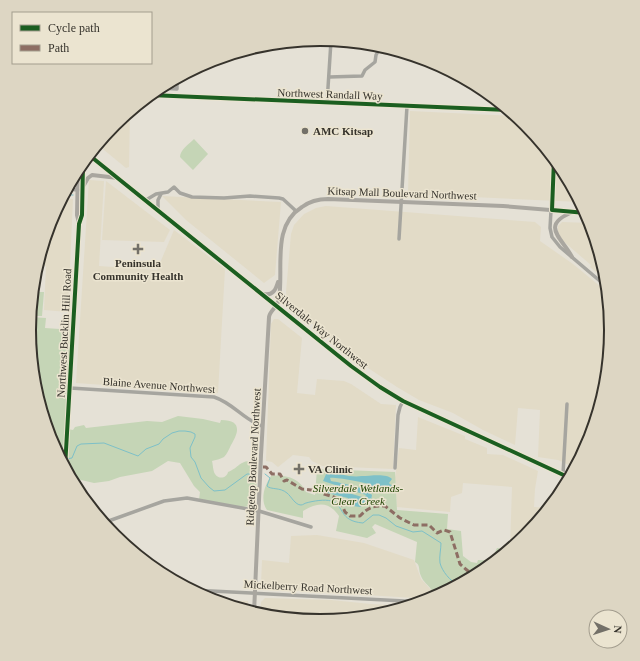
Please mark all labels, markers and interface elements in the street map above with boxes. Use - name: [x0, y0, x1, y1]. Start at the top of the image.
- legend: [12, 12, 152, 64]
- text: Cycle path: [48, 21, 100, 35]
- text: Path: [48, 41, 69, 55]
- street label: Northwest Randall Way: [277, 86, 383, 102]
- place label: AMC Kitsap: [313, 125, 373, 137]
- marker: AMC Kitsap: [300, 126, 310, 136]
- street label: Kitsap Mall Boulevard Northwest: [327, 184, 477, 202]
- marker: Peninsula Community Health: [132, 243, 144, 255]
- place label: Peninsula Community Health: [93, 257, 183, 282]
- street label: Northwest Bucklin Hill Road: [55, 268, 73, 398]
- street label: Silverdale Way Northwest: [273, 289, 371, 371]
- street label: Blaine Avenue Northwest: [102, 375, 216, 395]
- street label: Ridgetop Boulevard Northwest: [243, 388, 263, 526]
- marker: VA Clinic: [293, 463, 305, 475]
- place label: VA Clinic: [308, 463, 353, 475]
- park label: Silverdale Wetlands- Clear Creek: [313, 482, 404, 507]
- street label: Mickelberry Road Northwest: [243, 578, 373, 596]
- north arrow: [588, 609, 628, 649]
- text: N: [612, 625, 624, 634]

